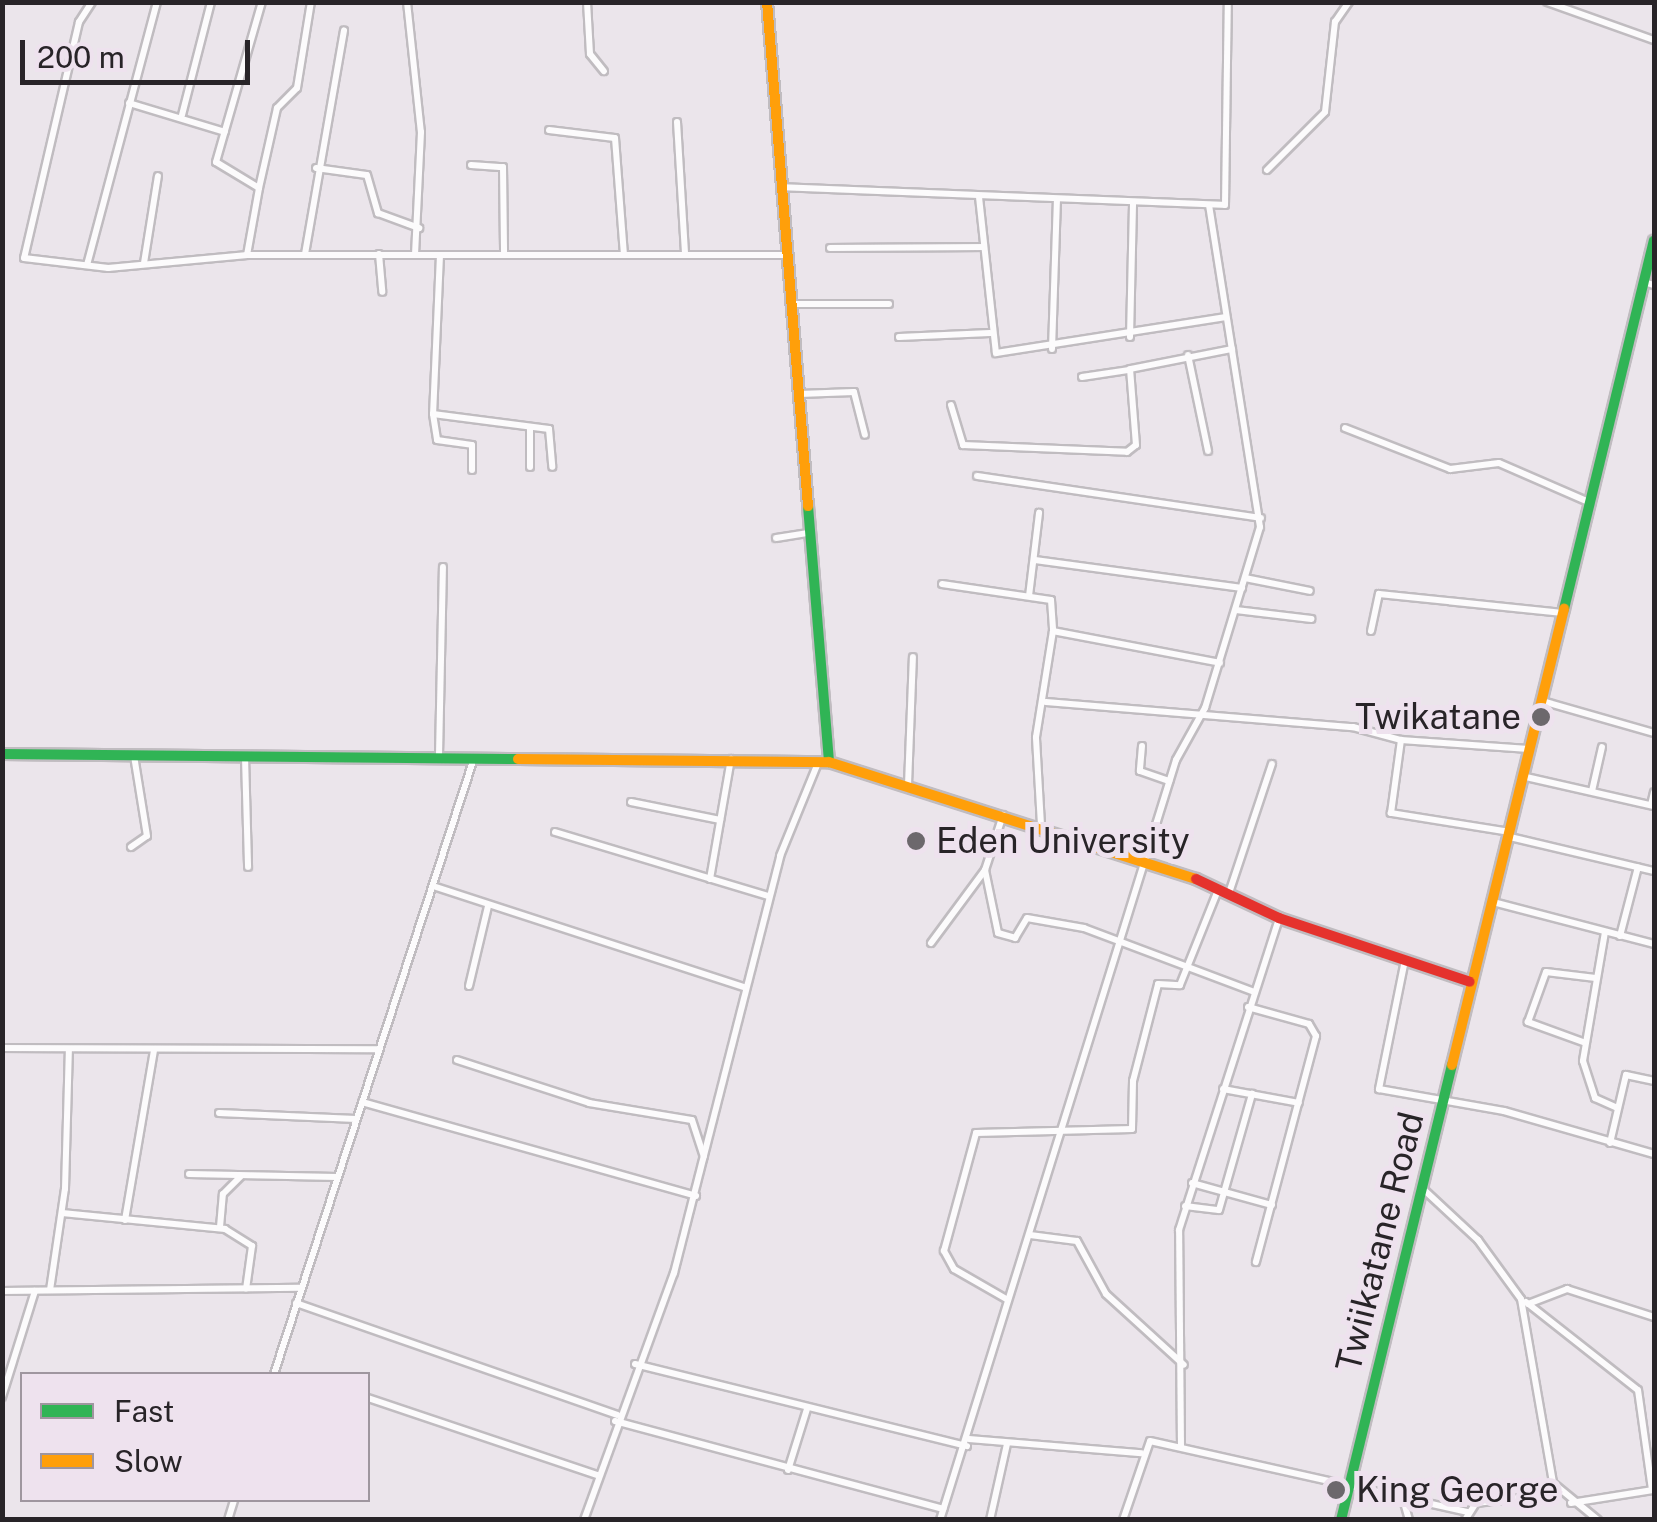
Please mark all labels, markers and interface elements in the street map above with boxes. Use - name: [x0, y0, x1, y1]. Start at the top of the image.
- scale bar: [25, 20, 255, 82]
- text: 200 m: [37, 39, 125, 75]
- place label: Twikatane: [1355, 696, 1521, 738]
- marker: Twikatane: [1530, 706, 1552, 728]
- place label: Eden University: [936, 820, 1190, 862]
- marker: Eden University: [905, 830, 927, 852]
- street label: Twiikatane Road: [1327, 1108, 1433, 1376]
- legend: [20, 1372, 370, 1502]
- text: Fast: [114, 1393, 174, 1429]
- text: Slow: [114, 1443, 183, 1479]
- place label: King George: [1356, 1469, 1559, 1511]
- marker: King George: [1325, 1479, 1347, 1501]

